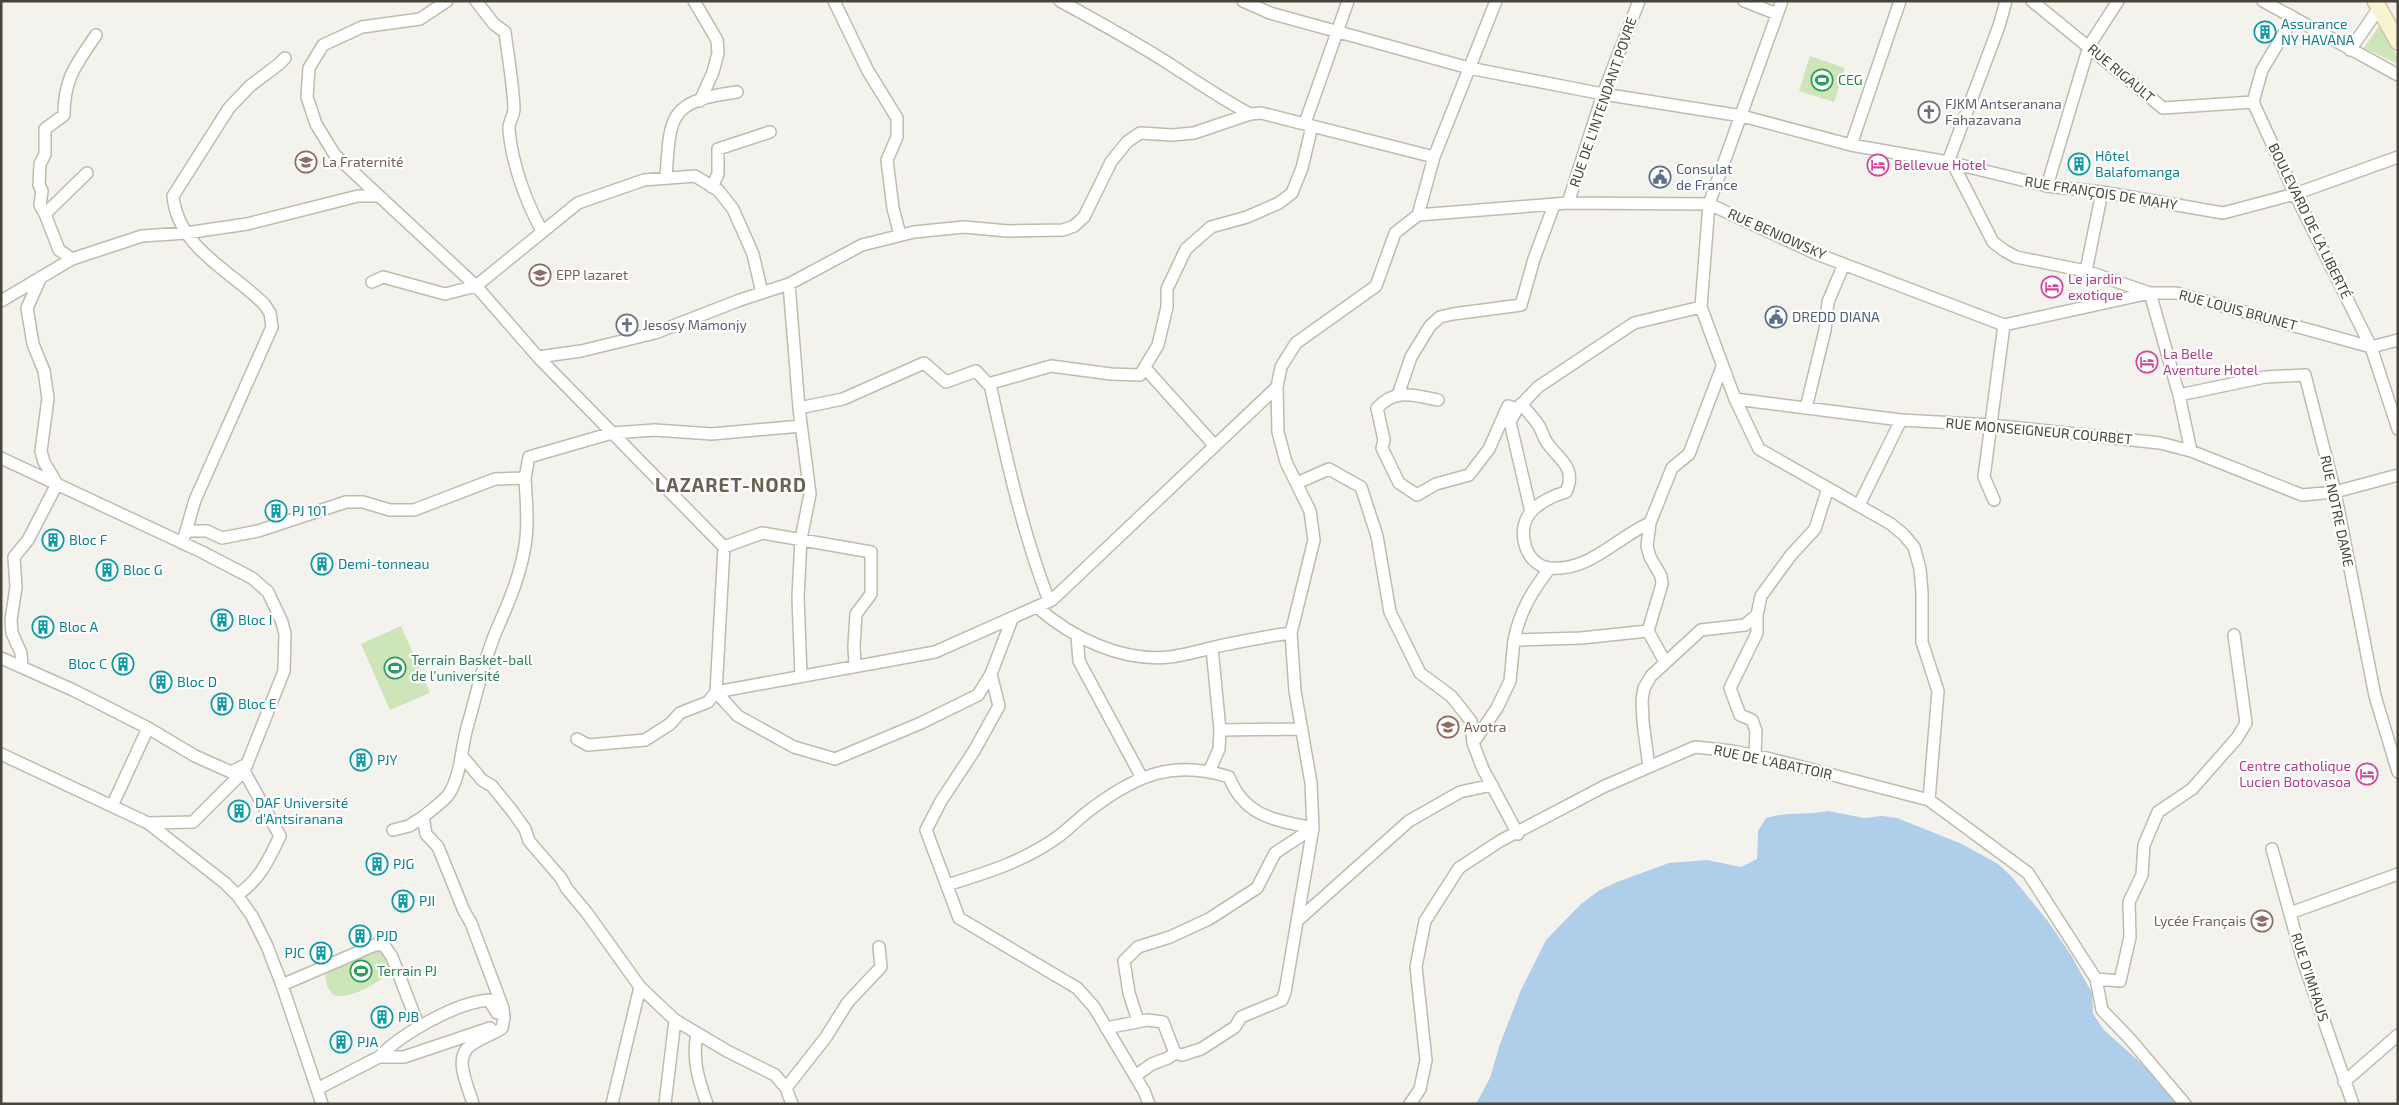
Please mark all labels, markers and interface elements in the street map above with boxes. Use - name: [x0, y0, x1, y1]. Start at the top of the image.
- street label: RUE DE L'INTENDANT POVRE: [1565, 14, 1640, 189]
- place label: Assurance NY HAVANA: [2281, 15, 2355, 48]
- building icon: Assurance NY HAVANA: [2253, 20, 2277, 44]
- street label: RUE RIGAULT: [2084, 40, 2158, 105]
- sports icon: CEG: [1810, 68, 1834, 92]
- place label: CEG: [1838, 71, 1863, 88]
- place label: FJKM Antseranana Fahazavana: [1945, 95, 2062, 128]
- church icon: FJKM Antseranana Fahazavana: [1917, 100, 1941, 124]
- street label: BOULEVARD DE LA LIBERTÉ: [2265, 140, 2356, 302]
- place label: Hôtel Balafomanga: [2095, 147, 2180, 180]
- school or university icon: La Fraternité: [294, 150, 318, 174]
- building icon: Hôtel Balafomanga: [2067, 152, 2091, 176]
- place label: La Fraternité: [322, 153, 404, 170]
- hotel icon: Bellevue Hotel: [1866, 153, 1890, 177]
- place label: Bellevue Hotel: [1894, 156, 1987, 173]
- place label: Consulat de France: [1676, 160, 1738, 193]
- public building icon: Consulat de France: [1648, 165, 1672, 189]
- street label: RUE FRANÇOIS DE MAHY: [2023, 172, 2179, 214]
- street label: RUE BENIOWSKY: [1725, 204, 1829, 263]
- school or university icon: EPP lazaret: [528, 263, 552, 287]
- place label: EPP lazaret: [556, 266, 628, 283]
- place label: Le jardin exotique: [2068, 270, 2123, 303]
- hotel icon: Le jardin exotique: [2040, 275, 2064, 299]
- street label: RUE LOUIS BRUNET: [2177, 286, 2299, 333]
- public building icon: DREDD DIANA: [1764, 305, 1788, 329]
- place label: DREDD DIANA: [1792, 308, 1880, 325]
- church icon: Jesosy Mamonjy: [615, 313, 639, 337]
- place label: Jesosy Mamonjy: [643, 316, 747, 333]
- place label: La Belle Aventure Hotel: [2163, 345, 2259, 378]
- hotel icon: La Belle Aventure Hotel: [2135, 350, 2159, 374]
- street label: RUE MONSEIGNEUR COURBET: [1945, 414, 2133, 447]
- street label: RUE NOTRE DAME: [2317, 453, 2358, 568]
- district label: LAZARET-NORD: [655, 473, 807, 496]
- building icon: PJ 101: [264, 499, 288, 523]
- place label: PJ 101: [292, 502, 327, 519]
- building icon: Bloc F: [41, 528, 65, 552]
- place label: Bloc F: [69, 531, 108, 548]
- building icon: Demi-tonneau: [310, 552, 334, 576]
- place label: Demi-tonneau: [338, 555, 429, 572]
- building icon: Bloc G: [95, 558, 119, 582]
- place label: Bloc G: [123, 561, 163, 578]
- building icon: Bloc I: [210, 608, 234, 632]
- place label: Bloc I: [238, 611, 272, 628]
- building icon: Bloc A: [31, 615, 55, 639]
- place label: Bloc A: [59, 618, 98, 635]
- place label: Terrain Basket-ball de l'université: [411, 651, 533, 684]
- building icon: Bloc C: [111, 652, 135, 676]
- place label: Bloc C: [68, 655, 107, 672]
- sports icon: Terrain Basket-ball de l'université: [383, 656, 407, 680]
- building icon: Bloc D: [149, 670, 173, 694]
- place label: Bloc D: [177, 673, 217, 690]
- building icon: Bloc E: [210, 692, 234, 716]
- place label: Bloc E: [238, 695, 277, 712]
- school or university icon: Avotra: [1436, 715, 1460, 739]
- place label: Avotra: [1464, 718, 1506, 735]
- street label: RUE DE L'ABATTOIR: [1712, 741, 1834, 782]
- building icon: PJY: [349, 748, 373, 772]
- place label: PJY: [377, 751, 397, 768]
- place label: Centre catholique Lucien Botovasoa: [2239, 757, 2351, 790]
- hotel icon: Centre catholique Lucien Botovasoa: [2355, 762, 2379, 786]
- place label: DAF Université d'Antsiranana: [255, 794, 348, 827]
- building icon: DAF Université d'Antsiranana: [227, 799, 251, 823]
- building icon: PJG: [365, 852, 389, 876]
- place label: PJG: [393, 855, 414, 872]
- building icon: PJI: [391, 889, 415, 913]
- place label: PJI: [419, 892, 435, 909]
- school or university icon: Lycée Français: [2250, 909, 2274, 933]
- place label: Lycée Français: [2154, 912, 2246, 930]
- building icon: PJD: [348, 924, 372, 948]
- place label: PJD: [376, 927, 398, 944]
- street label: RUE D'IMHAUS: [2288, 930, 2333, 1023]
- building icon: PJC: [309, 941, 333, 965]
- place label: PJC: [285, 944, 305, 961]
- sports icon: Terrain PJ: [349, 959, 373, 983]
- place label: Terrain PJ: [377, 962, 437, 979]
- building icon: PJB: [370, 1005, 394, 1029]
- place label: PJB: [398, 1008, 419, 1025]
- building icon: PJA: [329, 1030, 353, 1054]
- place label: PJA: [357, 1033, 378, 1050]

